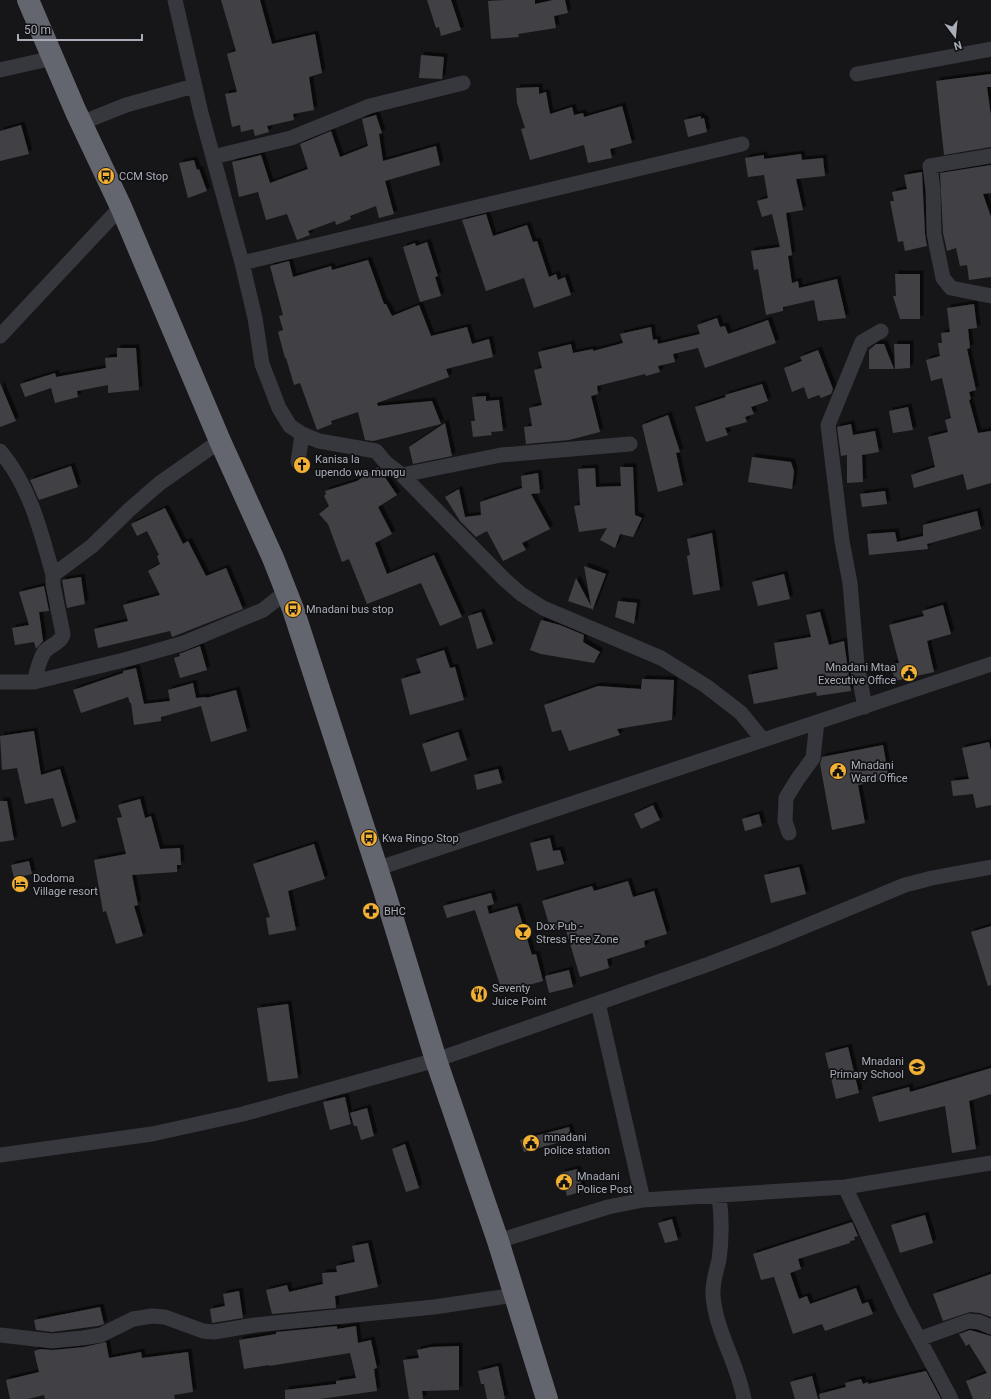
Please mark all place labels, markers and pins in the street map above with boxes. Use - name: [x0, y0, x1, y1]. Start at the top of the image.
- bus stop icon: CCM Stop: [96, 166, 116, 186]
- place label: CCM Stop: [119, 170, 168, 183]
- place label: Kanisa la upendo wa mungu: [315, 453, 405, 479]
- church icon: Kanisa la upendo wa mungu: [292, 455, 312, 475]
- bus stop icon: Mnadani bus stop: [283, 599, 303, 619]
- place label: Mnadani bus stop: [306, 603, 394, 616]
- place label: Mnadani Mtaa Executive Office: [818, 661, 896, 687]
- public building icon: Mnadani Mtaa Executive Office: [899, 663, 919, 683]
- place label: Mnadani Ward Office: [851, 759, 908, 785]
- public building icon: Mnadani Ward Office: [828, 761, 848, 781]
- bus stop icon: Kwa Ringo Stop: [359, 828, 379, 848]
- place label: Kwa Ringo Stop: [382, 832, 459, 845]
- place label: Dodoma Village resort: [33, 872, 98, 898]
- hotel icon: Dodoma Village resort: [10, 874, 30, 894]
- pharmacy icon: BHC: [361, 901, 381, 921]
- place label: BHC: [384, 905, 406, 918]
- place label: Dox Pub - Stress Free Zone: [536, 920, 618, 946]
- bar icon: Dox Pub - Stress Free Zone: [513, 922, 533, 942]
- place label: Seventy Juice Point: [492, 982, 547, 1008]
- restaurant icon: Seventy Juice Point: [469, 984, 489, 1004]
- place label: Mnadani Primary School: [830, 1055, 904, 1081]
- school or university icon: Mnadani Primary School: [907, 1057, 927, 1077]
- place label: mnadani police station: [544, 1131, 610, 1157]
- public building icon: mnadani police station: [521, 1133, 541, 1153]
- place label: Mnadani Police Post: [577, 1170, 633, 1196]
- public building icon: Mnadani Police Post: [554, 1172, 574, 1192]

